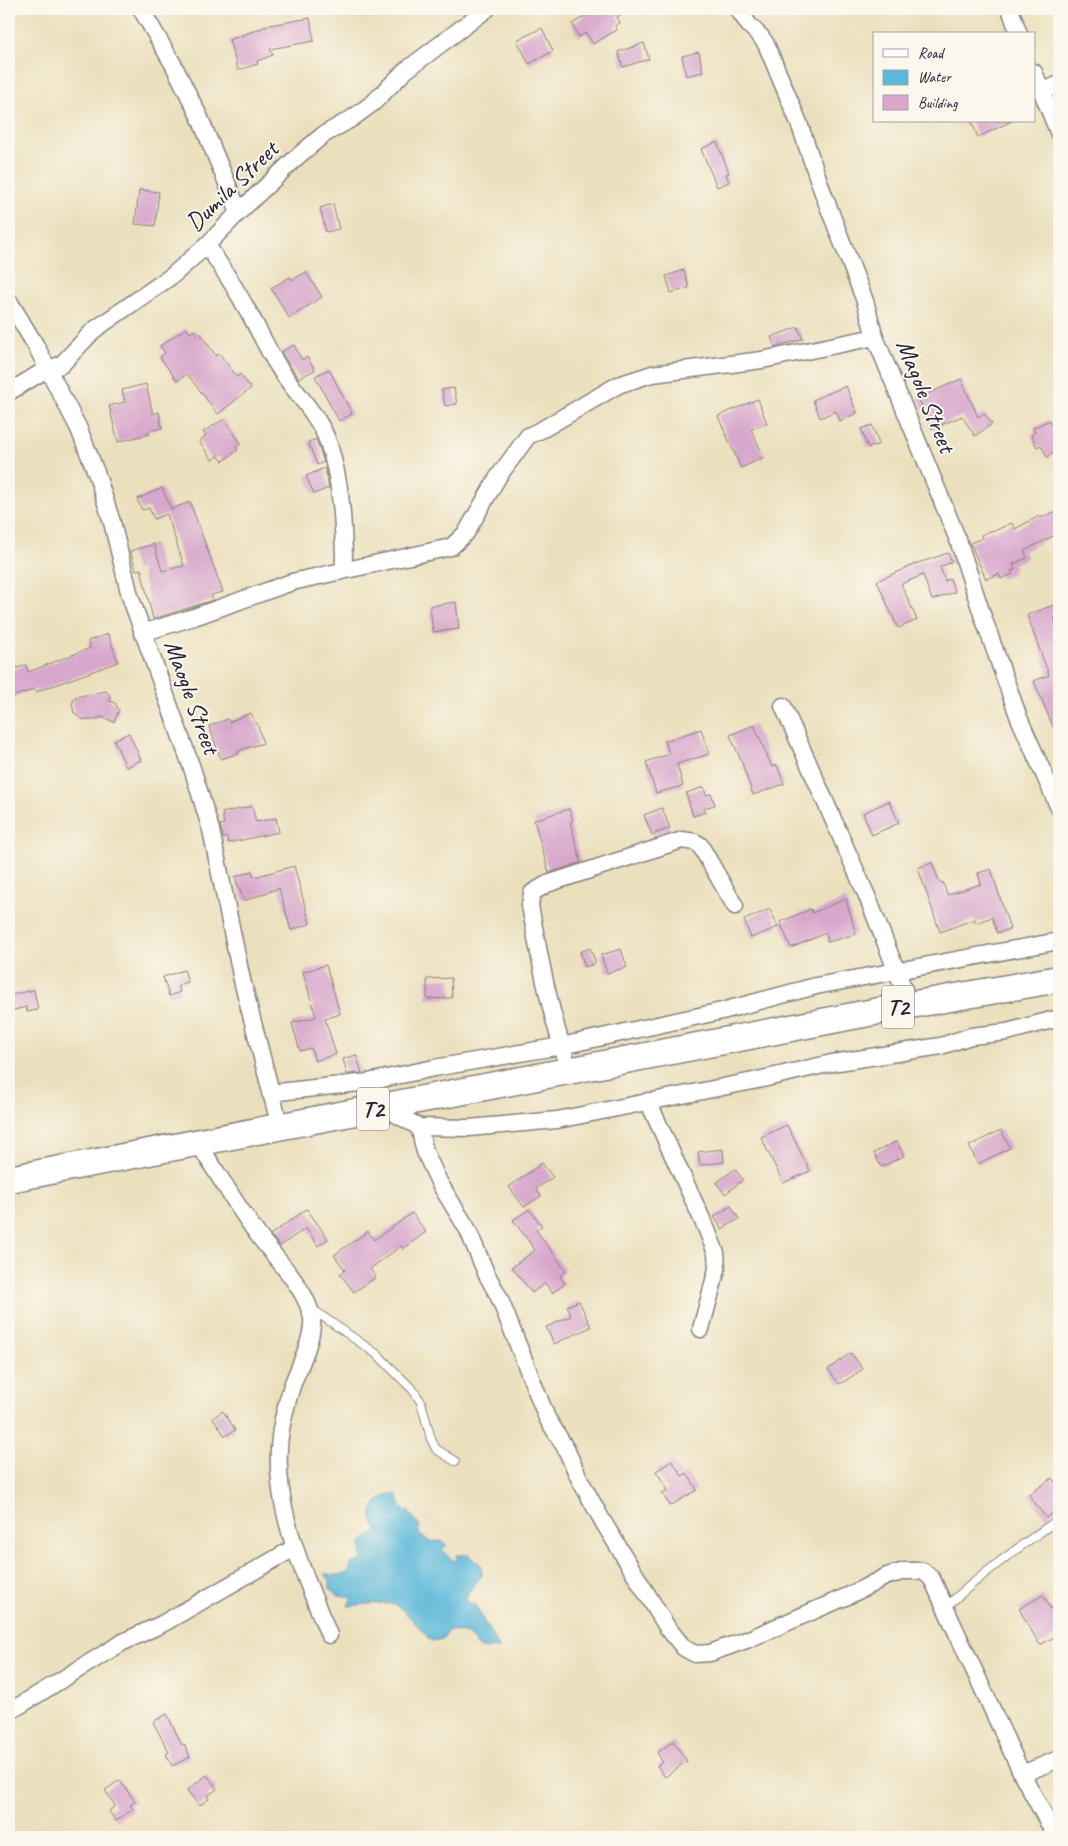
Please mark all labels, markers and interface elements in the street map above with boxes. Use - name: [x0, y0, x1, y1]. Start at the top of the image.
- legend: [873, 32, 1036, 122]
- text: Road: [918, 44, 945, 63]
- text: Water: [918, 68, 952, 87]
- text: Building: [918, 94, 958, 113]
- street label: Dumila Street: [179, 132, 287, 238]
- street label: Magole Street: [889, 335, 964, 460]
- street label: Maogle Street: [157, 636, 228, 761]
- road number: T2: [882, 986, 914, 1028]
- road number: T2: [357, 1088, 389, 1130]

